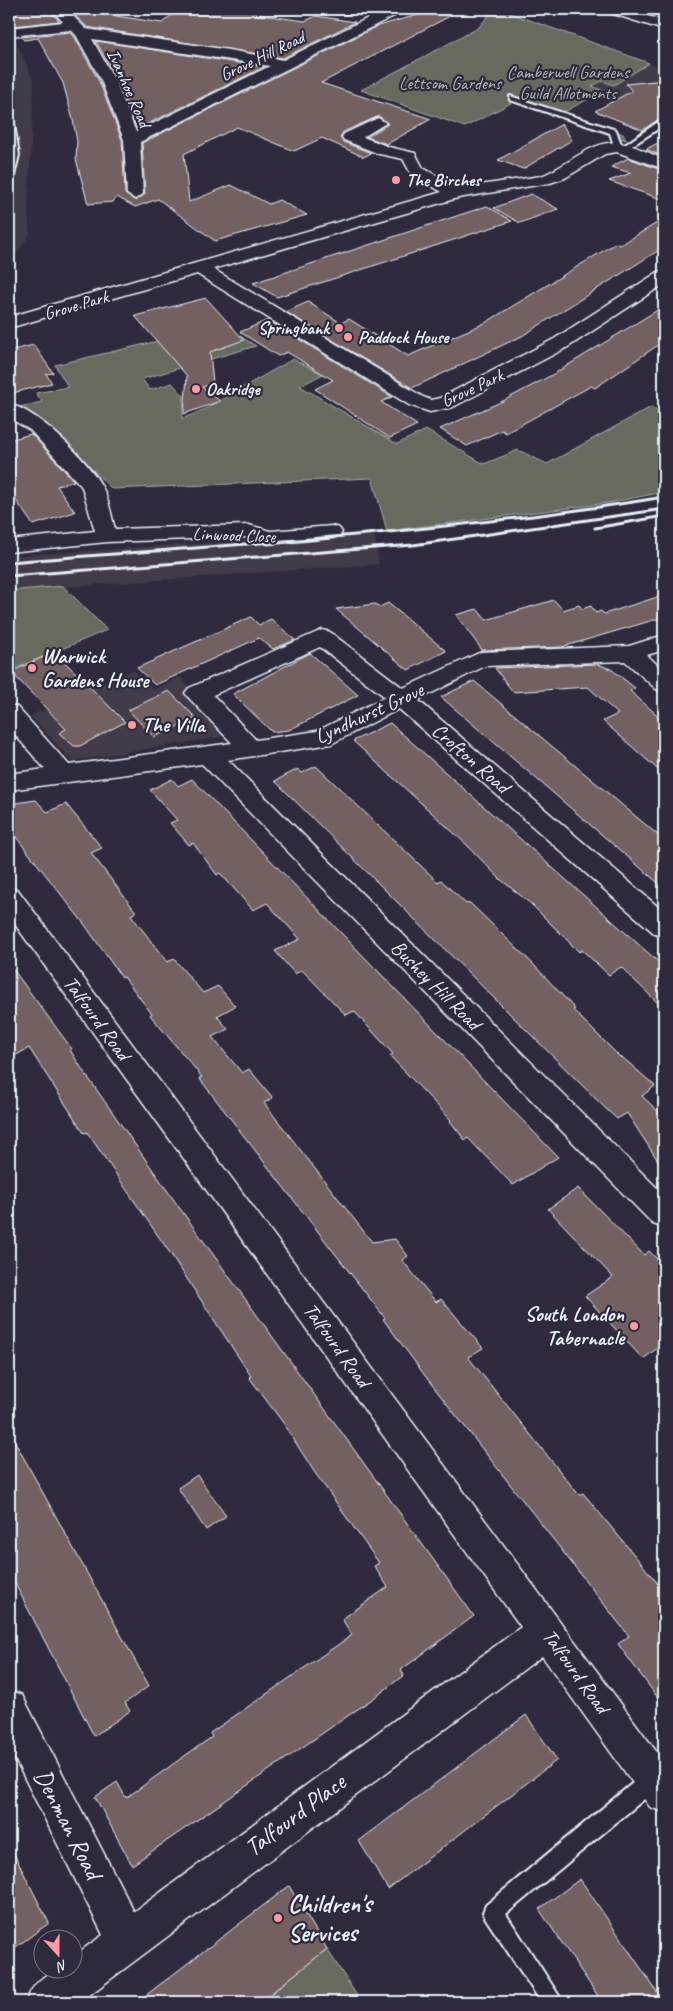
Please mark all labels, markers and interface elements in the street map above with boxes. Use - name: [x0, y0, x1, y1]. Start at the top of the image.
- street label: Grove Hill Road: [216, 25, 310, 86]
- street label: Ivanhoe Road: [102, 45, 157, 133]
- park label: Camberwell Gardens Guild Allotments: [507, 61, 631, 104]
- park label: Lettsom Gardens: [399, 72, 503, 94]
- place label: The Birches: [406, 169, 482, 191]
- marker: The Birches: [390, 174, 402, 186]
- street label: Grove Park: [41, 285, 112, 325]
- place label: Springbank: [258, 317, 331, 339]
- marker: Springbank: [333, 322, 345, 334]
- place label: Paddock House: [358, 326, 450, 348]
- marker: Paddock House: [342, 331, 354, 343]
- street label: Grove Park: [438, 364, 508, 412]
- place label: Oakridge: [206, 378, 262, 400]
- marker: Oakridge: [190, 383, 202, 395]
- street label: Linwood Close: [192, 523, 277, 547]
- place label: Warwick Gardens House: [42, 643, 151, 693]
- marker: Warwick Gardens House: [26, 662, 38, 674]
- street label: Lyndhurst Grove: [311, 676, 428, 749]
- place label: The Villa: [142, 712, 207, 738]
- street label: Crofton Road: [427, 717, 517, 801]
- marker: The Villa: [126, 719, 138, 731]
- street label: Bushey Hill Road: [385, 934, 488, 1037]
- street label: Talfourd Road: [58, 971, 138, 1068]
- street label: Talfourd Road: [298, 1298, 378, 1395]
- place label: South London Tabernacle: [525, 1301, 626, 1351]
- marker: South London Tabernacle: [628, 1320, 640, 1332]
- street label: Talfourd Road: [537, 1624, 617, 1721]
- street label: Denman Road: [27, 1764, 111, 1888]
- street label: Talfourd Place: [238, 1765, 354, 1864]
- place label: Children's Services: [288, 1888, 374, 1949]
- marker: Children's Services: [272, 1912, 284, 1924]
- north arrow: [32, 1928, 82, 1978]
- text: N: [53, 1956, 70, 1976]

